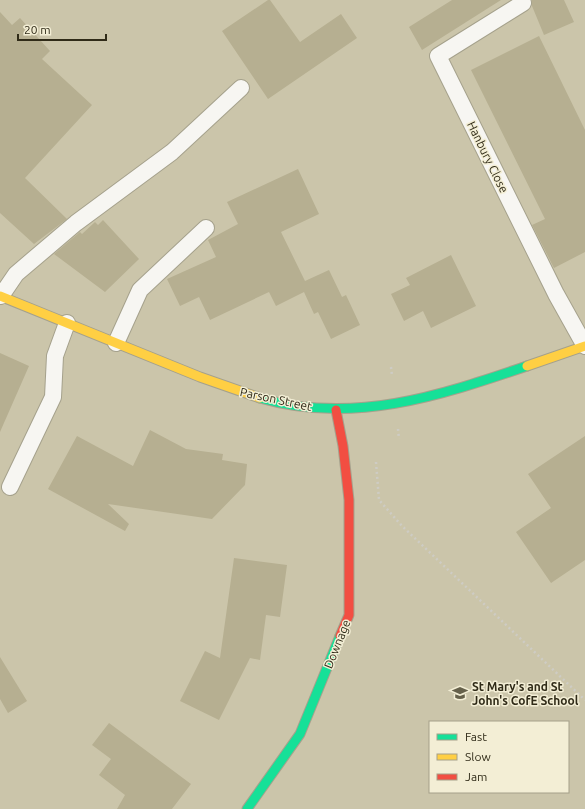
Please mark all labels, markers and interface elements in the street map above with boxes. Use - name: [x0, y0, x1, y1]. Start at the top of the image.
- scale bar: [18, 16, 106, 42]
- text: 20 m: [24, 23, 51, 36]
- street label: Hanbury Close: [465, 119, 511, 195]
- street label: Parson Street: [239, 385, 313, 413]
- street label: Downage: [321, 618, 353, 670]
- place label: St Mary's and St John's CofE School: [472, 680, 579, 707]
- school or university icon: St Mary's and St John's CofE School: [451, 684, 469, 702]
- legend: [429, 721, 569, 793]
- text: Fast: [465, 730, 487, 743]
- text: Slow: [465, 750, 491, 763]
- text: Jam: [465, 770, 487, 783]

